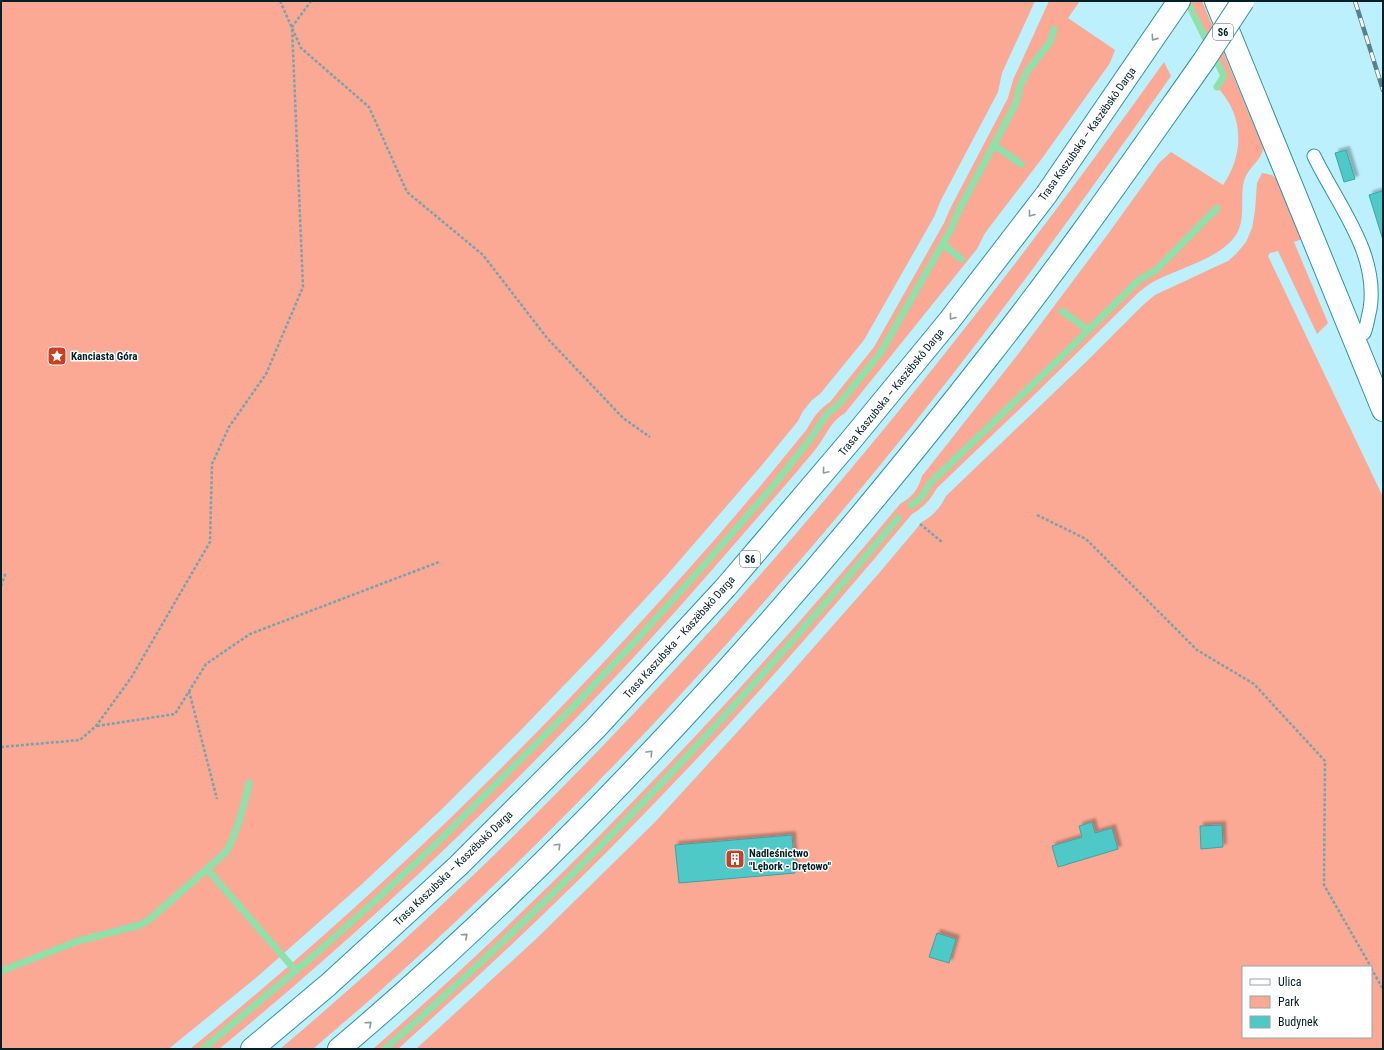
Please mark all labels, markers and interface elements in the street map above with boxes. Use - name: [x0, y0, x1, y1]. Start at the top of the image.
- road number: S6: [1213, 24, 1233, 40]
- one-way arrow: [1151, 34, 1159, 41]
- street label: Trasa Kaszubska – Kaszëbskô Darga: [1036, 65, 1139, 204]
- one-way arrow: [1029, 209, 1036, 216]
- one-way arrow: [950, 312, 957, 319]
- street label: Trasa Kaszubska – Kaszëbskô Darga: [836, 326, 947, 459]
- place icon: Kanciasta Góra: [46, 345, 68, 367]
- place label: Kanciasta Góra: [71, 350, 137, 363]
- one-way arrow: [822, 466, 829, 474]
- road number: S6: [740, 551, 760, 567]
- street label: Trasa Kaszubska – Kaszëbskô Darga: [621, 573, 738, 701]
- one-way arrow: [645, 750, 652, 758]
- street label: Trasa Kaszubska – Kaszëbskô Darga: [391, 808, 515, 929]
- one-way arrow: [553, 843, 561, 851]
- place label: Nadleśnictwo "Lębork - Drętowo": [749, 847, 832, 873]
- building icon: Nadleśnictwo "Lębork - Drętowo": [724, 848, 746, 870]
- one-way arrow: [460, 933, 468, 941]
- legend: [1242, 966, 1372, 1038]
- text: Ulica: [1278, 975, 1302, 989]
- text: Park: [1278, 995, 1300, 1009]
- text: Budynek: [1278, 1015, 1319, 1029]
- one-way arrow: [364, 1021, 372, 1028]

